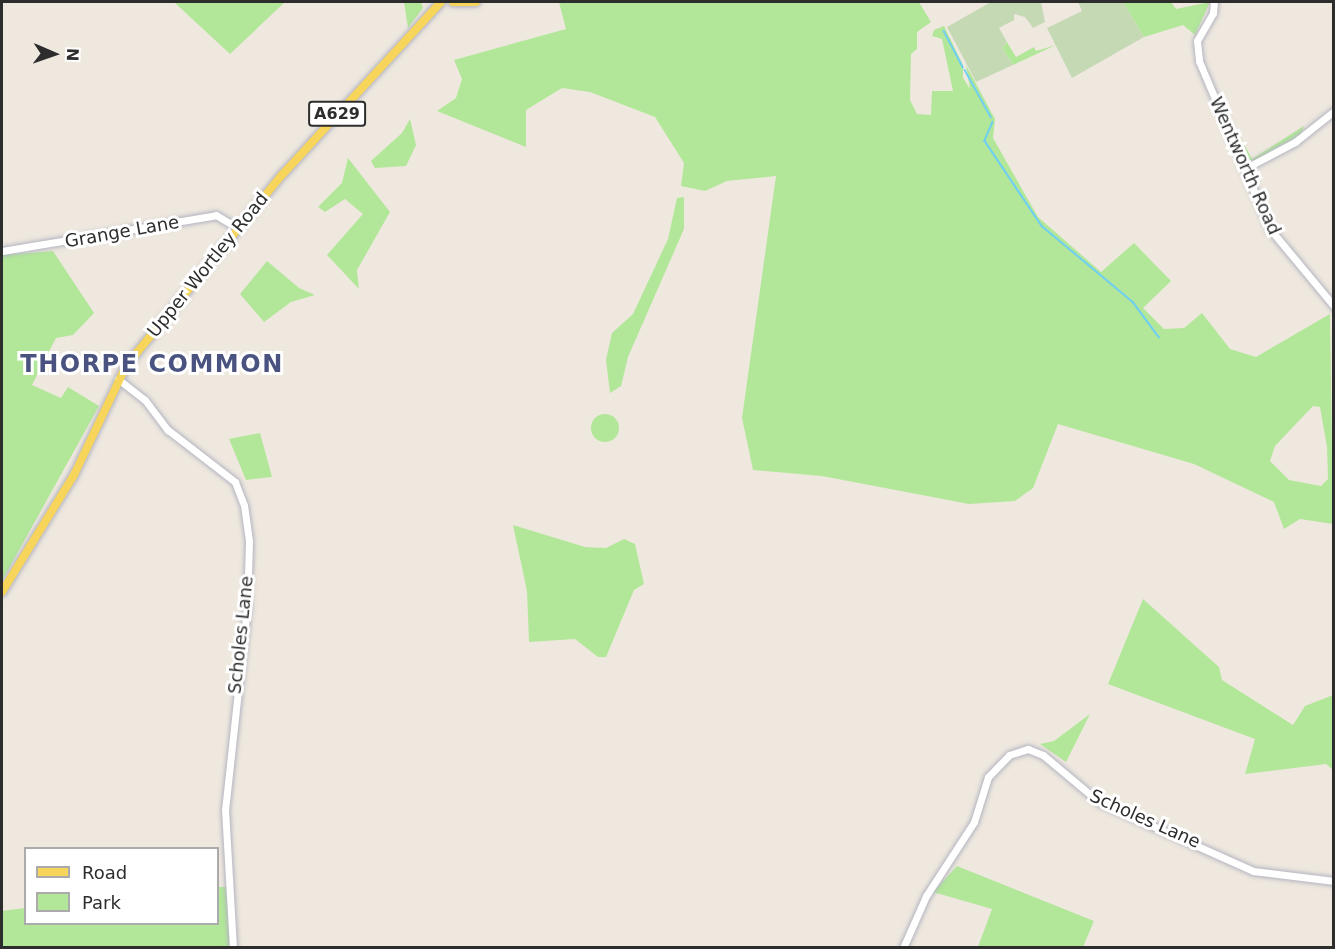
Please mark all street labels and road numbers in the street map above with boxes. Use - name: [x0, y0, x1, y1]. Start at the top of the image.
- street label: Wentworth Road: [1205, 94, 1285, 238]
- road number: A629: [307, 101, 367, 127]
- street label: Upper Wortley Road: [143, 188, 273, 342]
- street label: Grange Lane: [63, 211, 181, 253]
- street label: Scholes Lane: [224, 575, 258, 695]
- street label: Scholes Lane: [1086, 785, 1204, 853]

